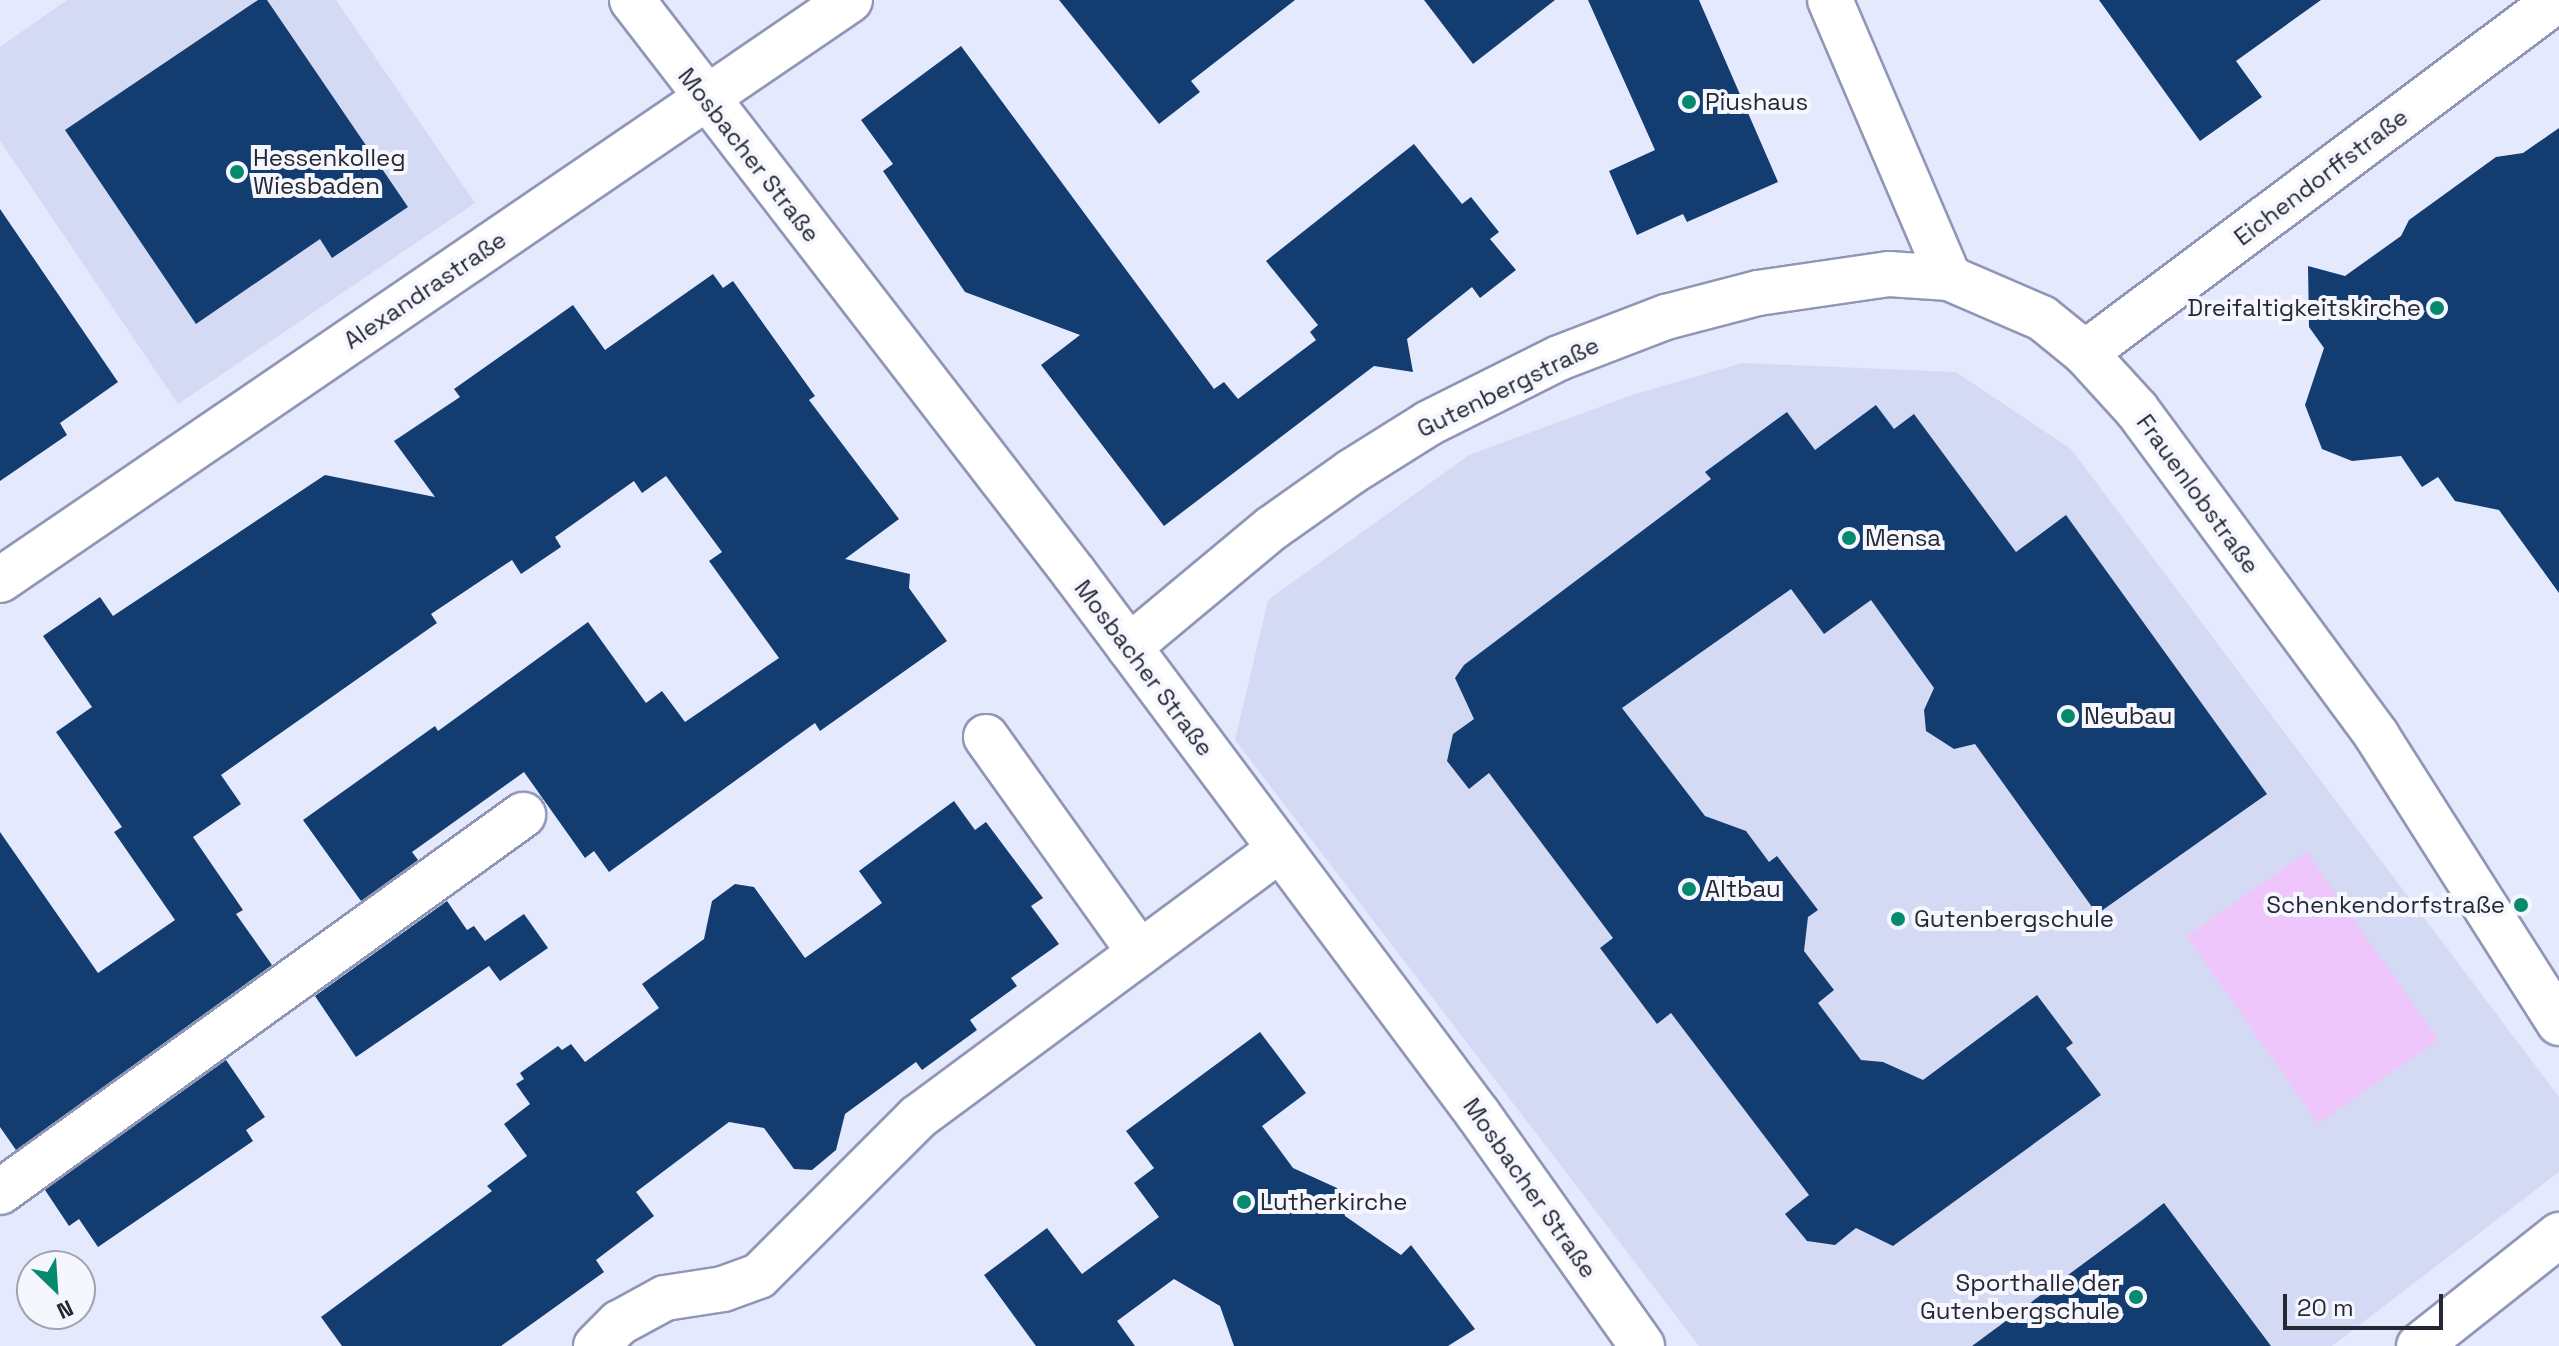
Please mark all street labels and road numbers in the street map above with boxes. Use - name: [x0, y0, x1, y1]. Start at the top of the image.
- street label: Mosbacher Straße: [672, 62, 826, 248]
- street label: Eichendorffstraße: [2228, 102, 2414, 252]
- street label: Alexandrastraße: [338, 225, 512, 355]
- street label: Gutenbergstraße: [1412, 330, 1604, 444]
- street label: Frauenlobstraße: [2131, 409, 2265, 579]
- street label: Mosbacher Straße: [1068, 574, 1220, 762]
- street label: Mosbacher Straße: [1457, 1092, 1603, 1284]

